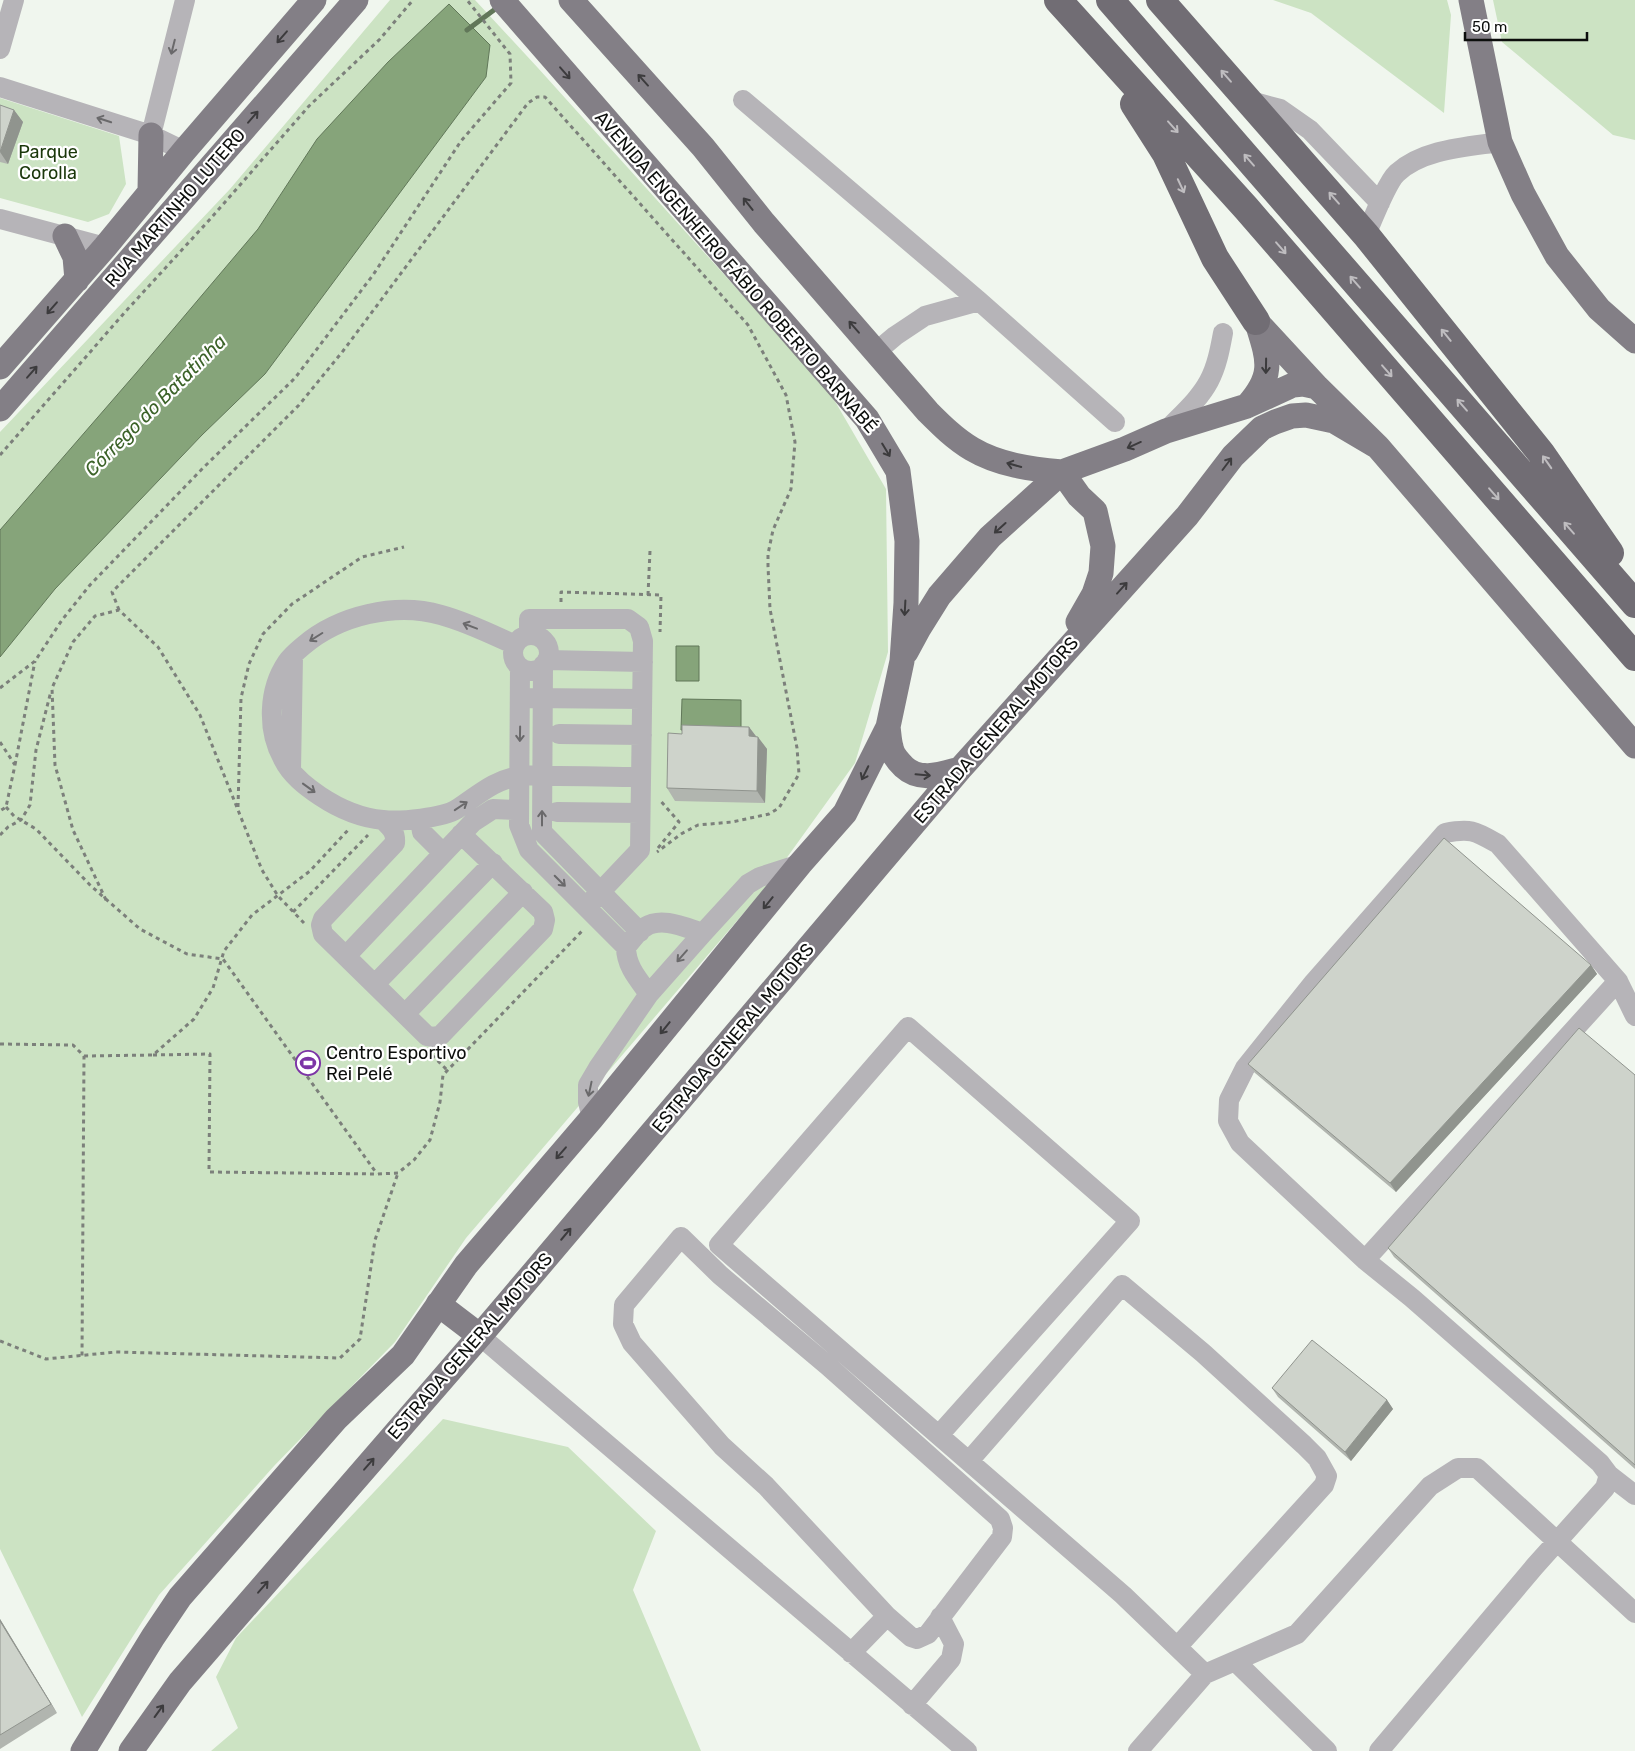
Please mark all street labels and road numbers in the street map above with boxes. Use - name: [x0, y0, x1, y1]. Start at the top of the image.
- street label: AVENIDA ENGENHEIRO FÁBIO ROBERTO BARNABÉ: [590, 107, 882, 437]
- street label: RUA MARTINHO LUTERO: [100, 124, 250, 292]
- street label: ESTRADA GENERAL MOTORS: [909, 632, 1083, 828]
- street label: ESTRADA GENERAL MOTORS: [647, 939, 819, 1137]
- street label: ESTRADA GENERAL MOTORS: [383, 1248, 557, 1444]

